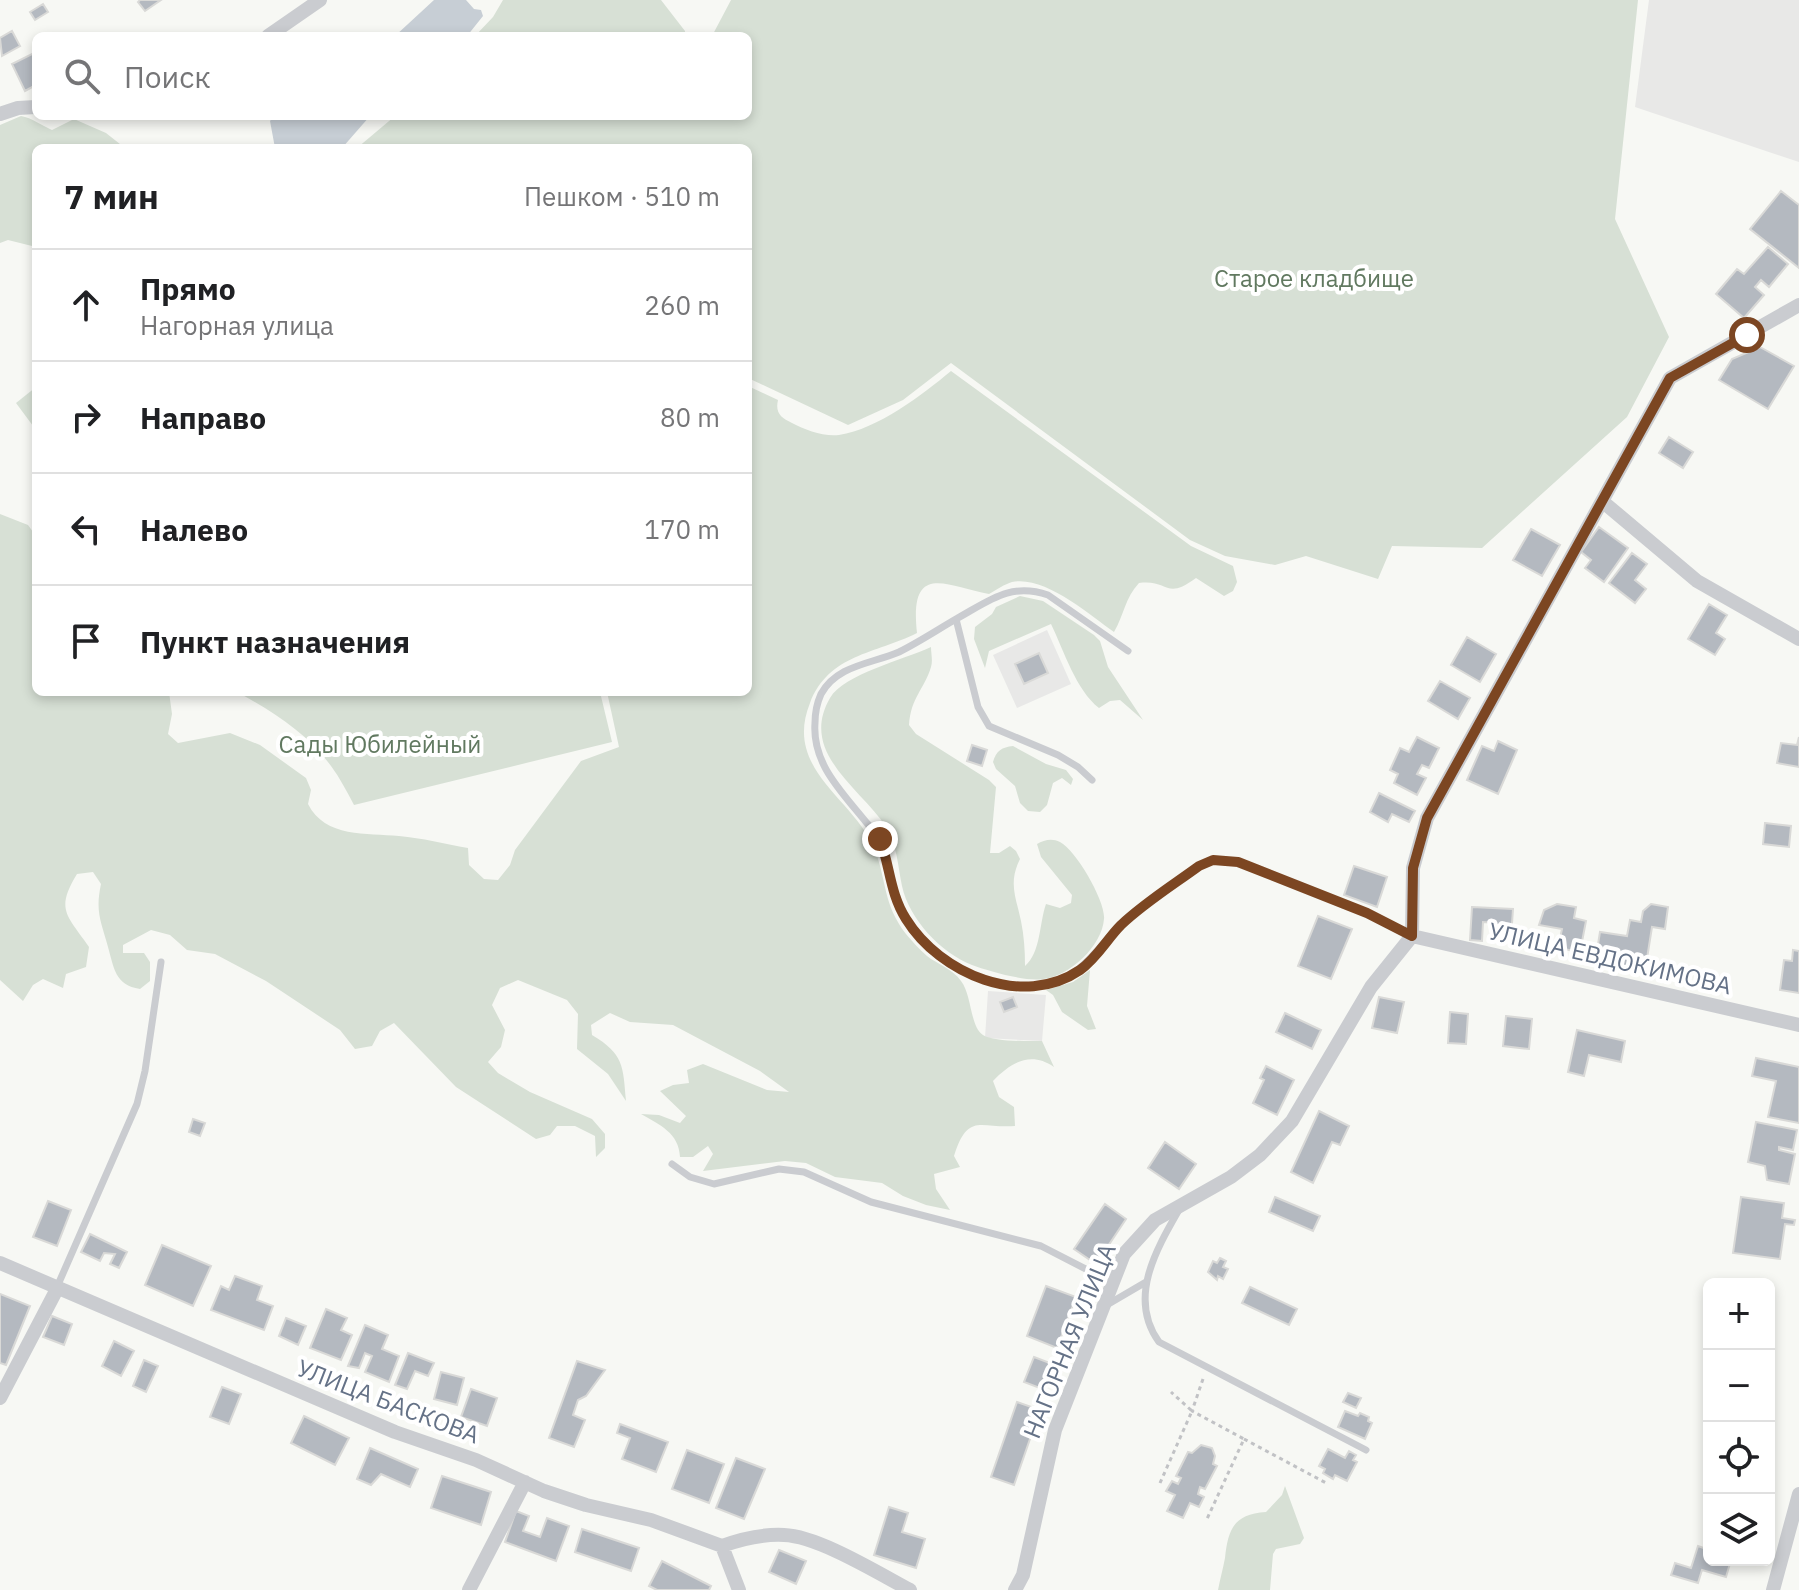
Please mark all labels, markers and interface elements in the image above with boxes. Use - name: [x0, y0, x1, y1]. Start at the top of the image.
- search box: [32, 32, 752, 120]
- icon: search: [60, 54, 104, 98]
- text: Поиск: [124, 57, 211, 96]
- text: 7 мин: [64, 174, 159, 218]
- text: Пешком · 510 m: [524, 179, 720, 213]
- park label: Старое кладбище: [1214, 262, 1414, 294]
- text: Прямо: [140, 269, 236, 308]
- icon: ahead: [64, 283, 108, 327]
- text: 260 m: [644, 288, 720, 322]
- text: Нагорная улица: [140, 308, 334, 342]
- route start: [1729, 317, 1765, 353]
- icon: right: [64, 395, 108, 439]
- text: Направо: [140, 398, 266, 437]
- text: 80 m: [660, 400, 720, 434]
- icon: left: [64, 507, 108, 551]
- text: Налево: [140, 510, 248, 549]
- text: 170 m: [644, 512, 720, 546]
- icon: arrive: [64, 619, 108, 663]
- text: Пункт назначения: [140, 622, 410, 661]
- park label: Сады Юбилейный: [279, 728, 481, 760]
- route end: [862, 821, 898, 857]
- street label: УЛИЦА ЕВДОКИМОВА: [1485, 914, 1735, 1002]
- street label: НАГОРНАЯ УЛИЦА: [1015, 1238, 1123, 1443]
- map controls: [1703, 1278, 1775, 1566]
- button: +: [1703, 1278, 1775, 1350]
- button: −: [1703, 1350, 1775, 1422]
- street label: УЛИЦА БАСКОВА: [292, 1352, 484, 1451]
- button: locate: [1703, 1422, 1775, 1494]
- button: layers: [1703, 1494, 1775, 1566]

